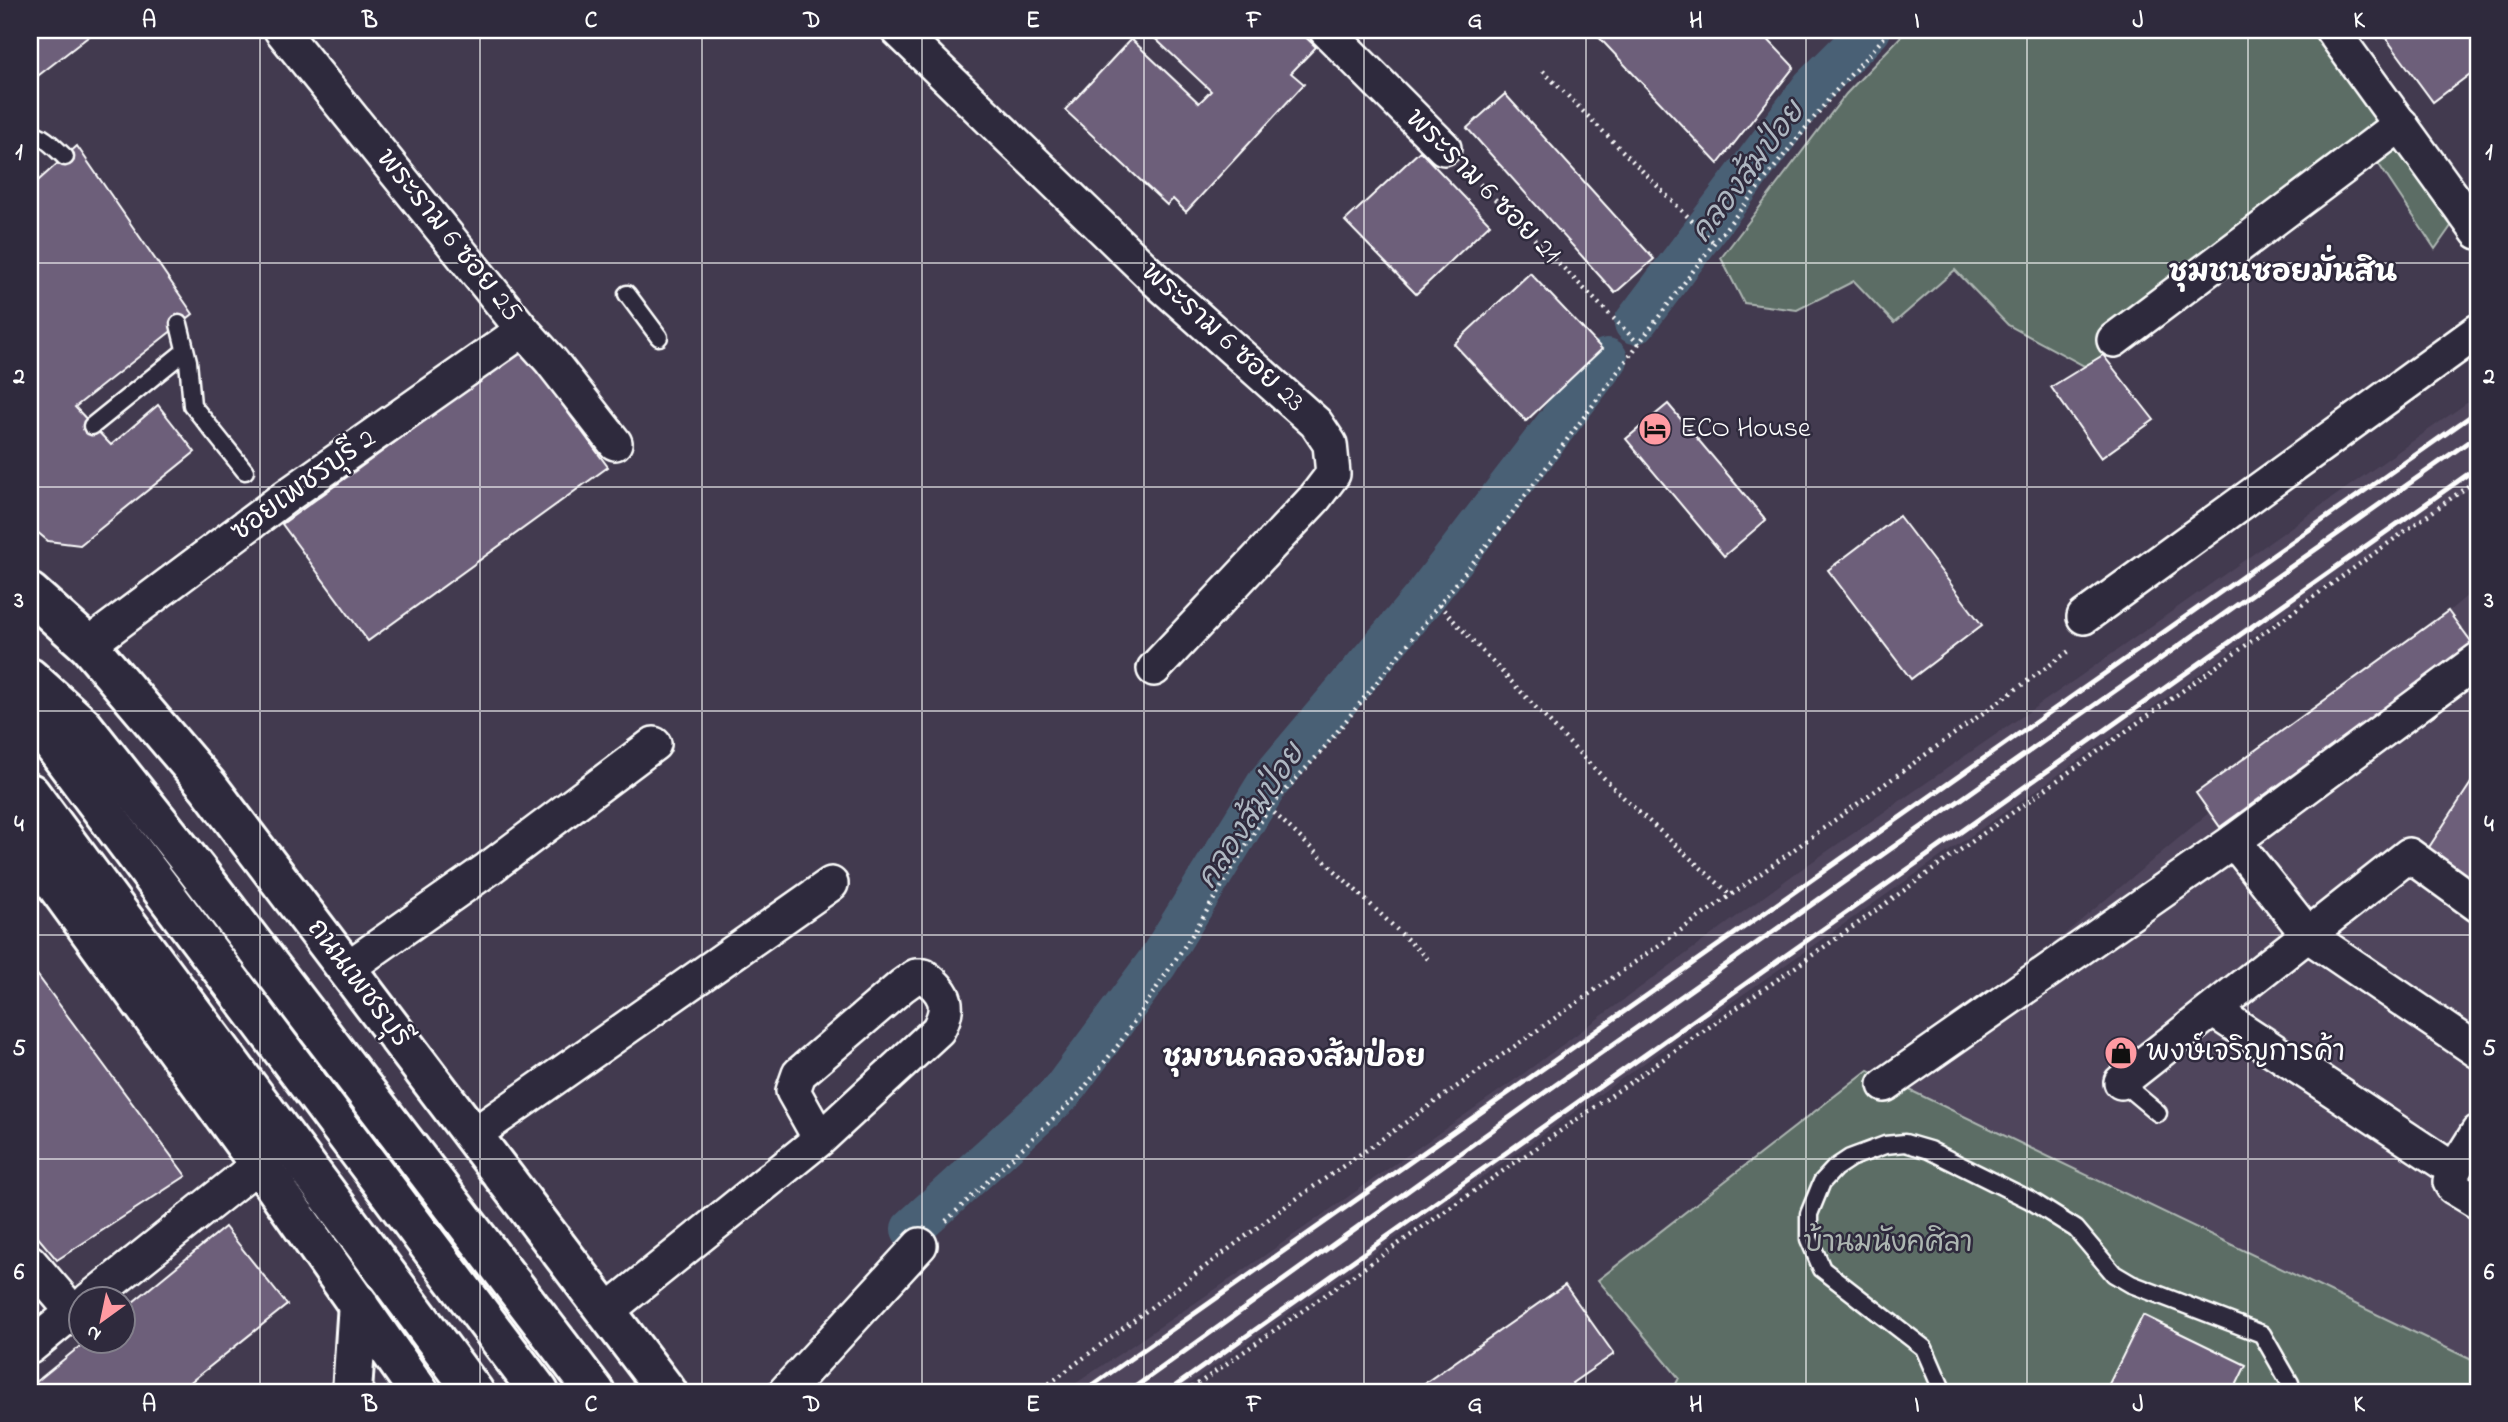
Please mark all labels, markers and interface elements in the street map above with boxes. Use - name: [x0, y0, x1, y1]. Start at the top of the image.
- text: A: [142, 5, 156, 38]
- text: B: [361, 5, 378, 38]
- text: C: [585, 5, 598, 38]
- text: D: [803, 5, 820, 38]
- text: E: [1026, 5, 1040, 38]
- text: F: [1246, 5, 1262, 38]
- text: G: [1468, 5, 1482, 38]
- text: H: [1689, 5, 1703, 38]
- text: I: [1914, 5, 1920, 38]
- text: J: [2132, 5, 2144, 38]
- text: K: [2353, 5, 2365, 38]
- water label: คลองส้มป่อย: [1681, 91, 1818, 253]
- street label: พระราม 6 ซอย 21: [1395, 100, 1569, 274]
- text: 1: [15, 137, 23, 170]
- text: 1: [2485, 137, 2493, 170]
- street label: พระราม 6 ซอย 25: [365, 140, 531, 332]
- district label: ชุมชนซอยมั่นสิน: [2169, 244, 2397, 296]
- street label: พระราม 6 ซอย 23: [1131, 253, 1313, 423]
- text: 2: [12, 361, 25, 394]
- text: 2: [2482, 361, 2495, 394]
- place label: ECO House: [1680, 409, 1811, 450]
- hotel icon: ECO House: [1636, 410, 1674, 448]
- street label: ซอยเพชรบุรี 2: [223, 419, 385, 553]
- text: 3: [13, 585, 24, 618]
- text: 3: [2483, 585, 2494, 618]
- water label: คลองส้มป่อย: [1187, 734, 1318, 898]
- text: 4: [14, 809, 24, 842]
- text: 4: [2484, 809, 2494, 842]
- street label: ถนนเพชรบุรี: [296, 911, 420, 1057]
- place label: พงษ์เจริญการค้า: [2146, 1031, 2345, 1074]
- text: 5: [12, 1033, 26, 1066]
- text: 5: [2482, 1033, 2496, 1066]
- shop icon: พงษ์เจริญการค้า: [2102, 1034, 2140, 1072]
- district label: ชุมชนคลองส้มป่อย: [1162, 1037, 1426, 1081]
- park label: บ้านมนังคศิลา: [1803, 1223, 1973, 1265]
- text: 6: [14, 1257, 25, 1290]
- text: 6: [2484, 1257, 2495, 1290]
- north arrow: [66, 1286, 136, 1356]
- text: N: [81, 1317, 107, 1347]
- text: A: [142, 1389, 156, 1422]
- text: B: [361, 1389, 378, 1422]
- text: C: [585, 1389, 598, 1422]
- text: D: [803, 1389, 820, 1422]
- text: E: [1026, 1389, 1040, 1422]
- text: F: [1246, 1389, 1262, 1422]
- text: G: [1468, 1389, 1482, 1422]
- text: H: [1689, 1389, 1703, 1422]
- text: I: [1914, 1389, 1920, 1422]
- text: J: [2132, 1389, 2144, 1422]
- text: K: [2353, 1389, 2365, 1422]

